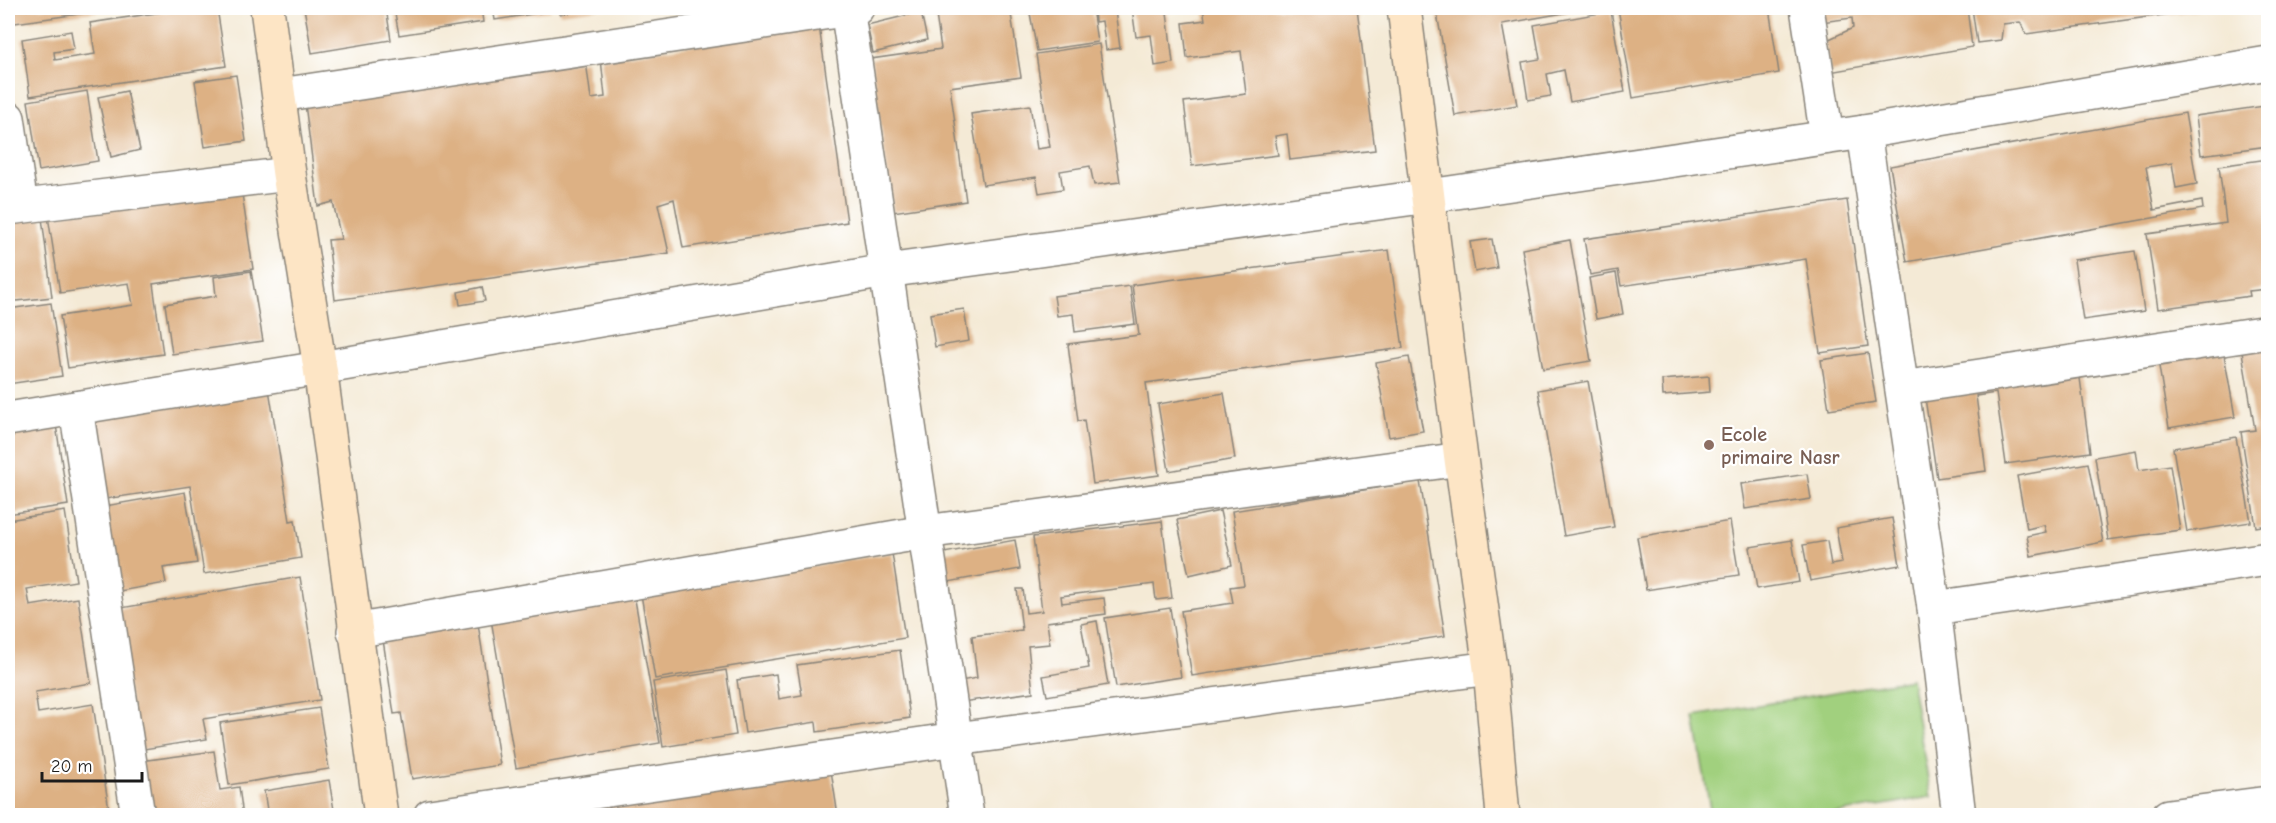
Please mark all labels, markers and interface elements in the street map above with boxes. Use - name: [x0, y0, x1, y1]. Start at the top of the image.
- place label: Ecole primaire Nasr: [1721, 423, 1839, 469]
- marker: Ecole primaire Nasr: [1702, 438, 1716, 452]
- scale bar: [42, 745, 142, 783]
- text: 20 m: [51, 756, 92, 777]

